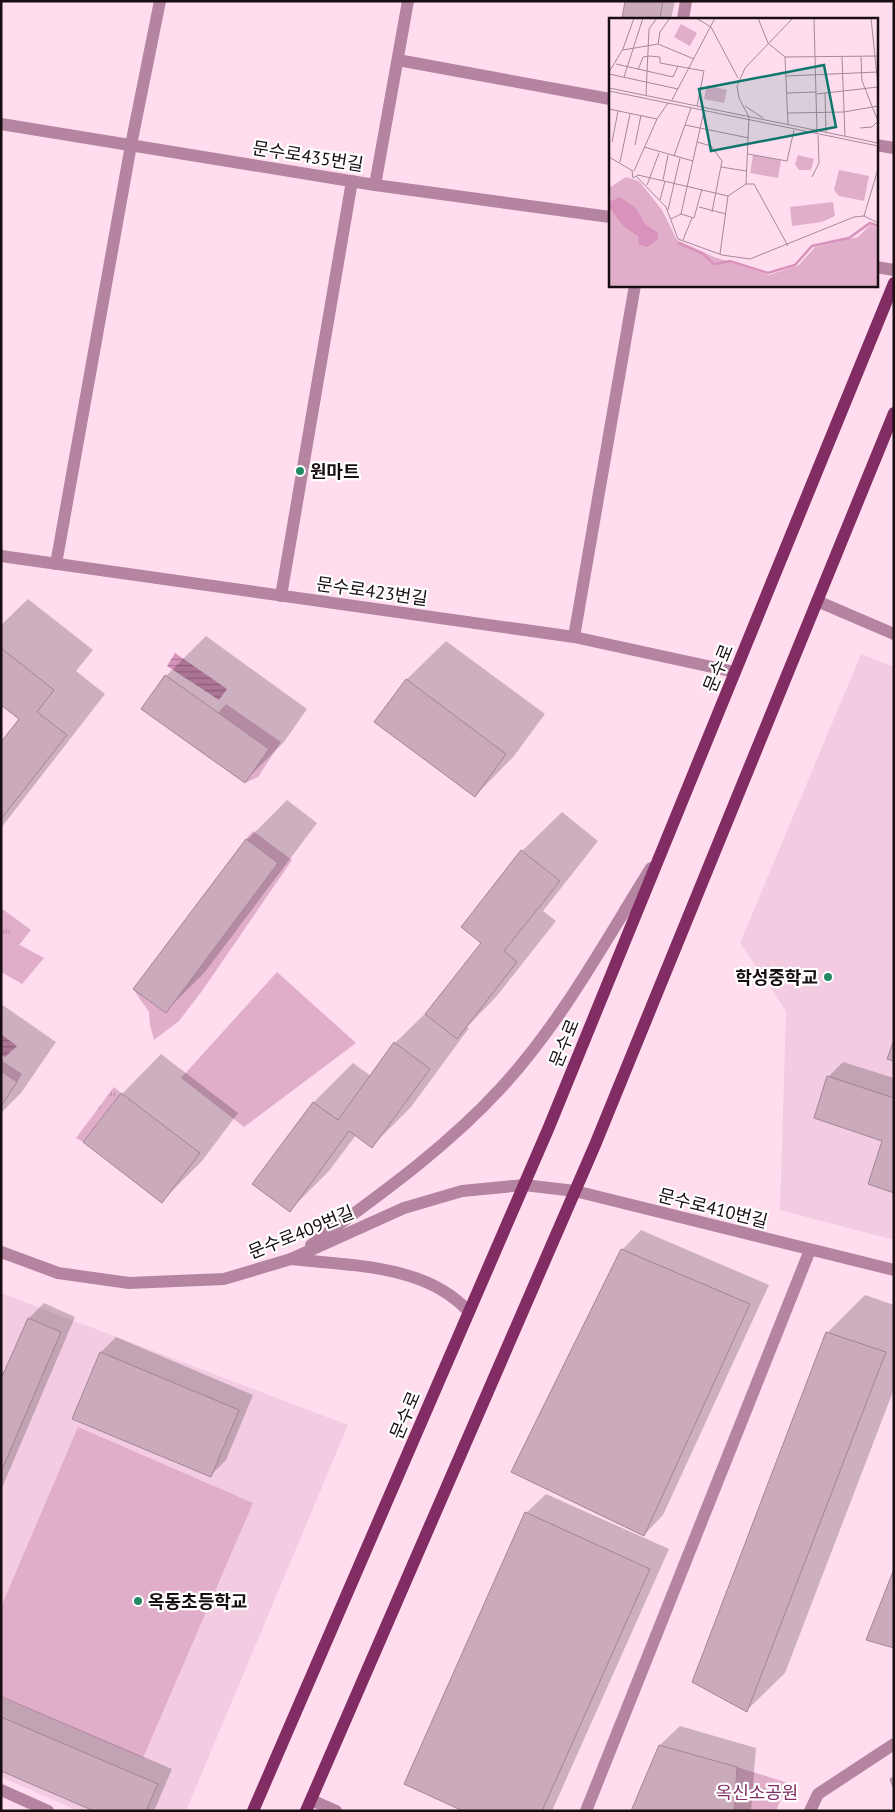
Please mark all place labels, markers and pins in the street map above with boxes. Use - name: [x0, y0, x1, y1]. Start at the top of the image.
- place label: 원마트: [310, 460, 360, 483]
- marker: 원마트: [294, 465, 306, 477]
- place label: 학성중학교: [735, 966, 818, 989]
- marker: 학성중학교: [822, 971, 834, 983]
- place label: 옥동초등학교: [148, 1590, 247, 1613]
- marker: 옥동초등학교: [132, 1595, 144, 1607]

